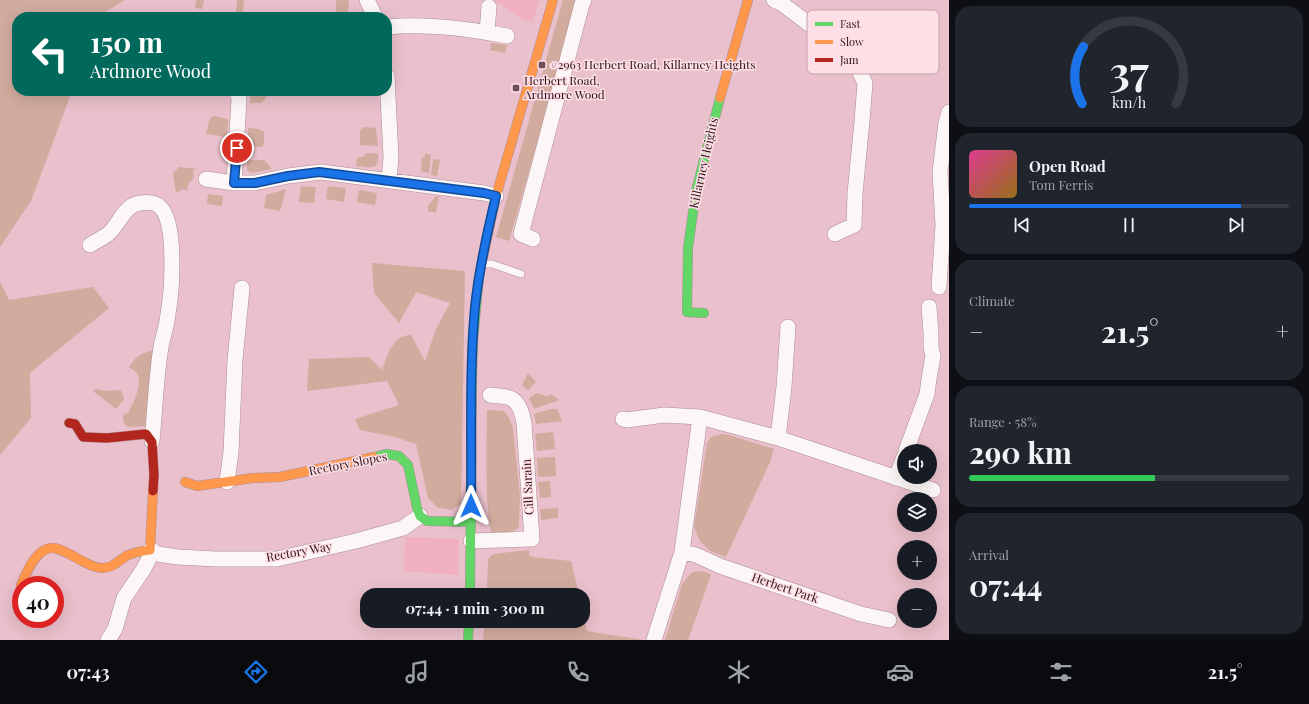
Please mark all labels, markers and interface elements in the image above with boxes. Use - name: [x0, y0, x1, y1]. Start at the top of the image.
- legend: [807, 10, 939, 74]
- text: Fast: [840, 16, 860, 31]
- text: 150 m: [90, 23, 163, 60]
- icon: left: [24, 28, 76, 80]
- text: Slow: [840, 34, 864, 49]
- text: 37: [1109, 42, 1149, 97]
- text: Jam: [839, 52, 859, 67]
- place label: #2963 Herbert Road, Killarney Heights: [550, 56, 756, 72]
- text: Ardmore Wood: [90, 59, 211, 83]
- marker: #2963 Herbert Road, Killarney Heights: [537, 60, 547, 70]
- place label: Herbert Road, Ardmore Wood: [523, 72, 605, 102]
- marker: Herbert Road, Ardmore Wood: [511, 83, 521, 93]
- text: km/h: [1112, 93, 1147, 112]
- street label: Killarney Heights: [685, 116, 721, 210]
- pin: [220, 131, 254, 165]
- icon: arrive: [226, 137, 248, 159]
- text: Open Road: [1029, 156, 1106, 176]
- text: Tom Ferris: [1029, 176, 1093, 193]
- icon: previous: [1011, 214, 1033, 236]
- icon: pause: [1118, 214, 1140, 236]
- icon: next: [1225, 214, 1247, 236]
- text: Climate: [969, 292, 1015, 309]
- text: 21.5°: [1101, 311, 1159, 351]
- text: −: [969, 316, 983, 346]
- text: +: [1276, 316, 1289, 346]
- text: Range · 58%: [969, 413, 1037, 430]
- text: 290 km: [969, 432, 1072, 472]
- map controls: [897, 444, 937, 628]
- button: sound: [897, 444, 937, 484]
- street label: Rectory Slopes: [307, 448, 388, 478]
- street label: Cill Sarain: [518, 459, 536, 515]
- position arrow: [450, 485, 492, 527]
- button: layers: [897, 492, 937, 532]
- street label: Rectory Way: [265, 537, 333, 565]
- button: +: [897, 540, 937, 580]
- text: Arrival: [969, 546, 1009, 563]
- text: 07:44: [969, 565, 1042, 605]
- street label: Herbert Park: [750, 568, 821, 606]
- speed limit sign: 40: [12, 576, 64, 628]
- button: −: [897, 588, 937, 628]
- text: 07:44 · 1 min · 300 m: [405, 598, 545, 618]
- icon: directions: [242, 658, 270, 686]
- icon: music: [403, 658, 431, 686]
- icon: phone: [564, 658, 592, 686]
- icon: climate: [725, 658, 753, 686]
- icon: car: [886, 658, 914, 686]
- icon: filters: [1047, 658, 1075, 686]
- text: 07:43: [66, 660, 109, 684]
- text: 21.5°: [1208, 660, 1243, 684]

